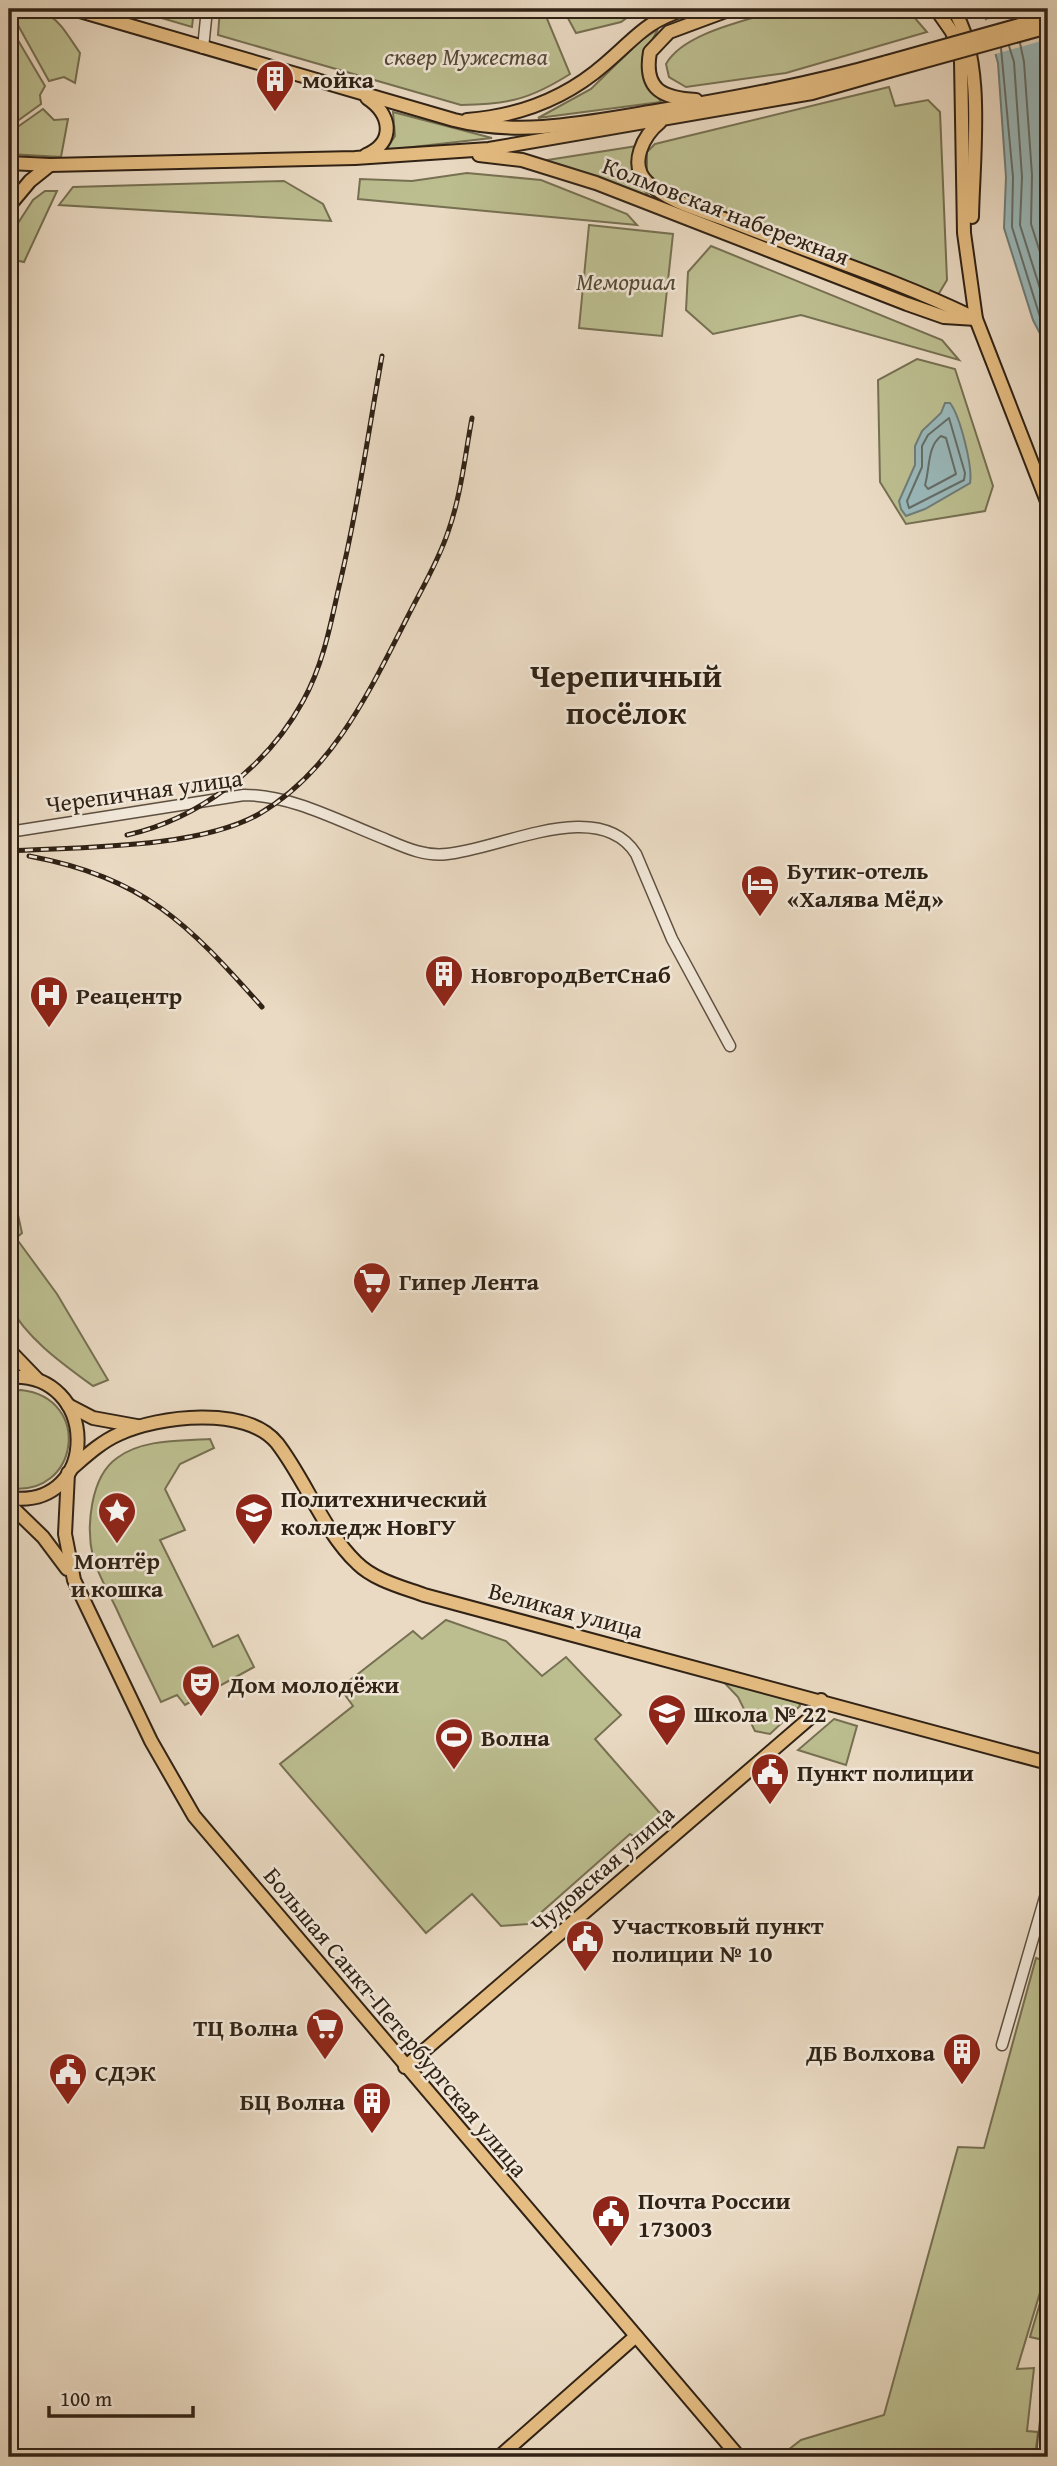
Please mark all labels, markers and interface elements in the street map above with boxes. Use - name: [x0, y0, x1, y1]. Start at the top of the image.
- park label: сквер Мужества: [384, 39, 548, 74]
- building icon: мойка: [254, 58, 296, 113]
- place label: мойка: [302, 62, 375, 97]
- street label: Колмовская набережная: [598, 148, 854, 274]
- park label: Мемориал: [576, 264, 677, 299]
- district label: Черепичный посёлок: [530, 652, 722, 736]
- street label: Черепичная улица: [43, 760, 245, 822]
- place label: Бутик-отель «Халява Мёд»: [787, 853, 943, 916]
- hotel icon: Бутик-отель «Халява Мёд»: [739, 863, 781, 918]
- building icon: НовгородВетСнаб: [423, 953, 465, 1008]
- place label: НовгородВетСнаб: [471, 957, 671, 992]
- hospital icon: Реацентр: [28, 974, 70, 1029]
- place label: Реацентр: [76, 978, 182, 1013]
- supermarket icon: Гипер Лента: [351, 1260, 393, 1315]
- place label: Гипер Лента: [399, 1264, 540, 1299]
- place label: Политехнический колледж НовГУ: [281, 1481, 487, 1544]
- place icon: Монтёр и кошка: [96, 1490, 138, 1545]
- school or university icon: Политехнический колледж НовГУ: [233, 1491, 275, 1546]
- place label: Монтёр и кошка: [71, 1543, 164, 1606]
- street label: Великая улица: [485, 1573, 648, 1648]
- theatre icon: Дом молодёжи: [180, 1663, 222, 1718]
- place label: Дом молодёжи: [227, 1667, 399, 1702]
- school or university icon: Школа № 22: [646, 1692, 688, 1747]
- place label: Школа № 22: [694, 1696, 827, 1731]
- sports icon: Волна: [433, 1716, 475, 1771]
- place label: Волна: [481, 1720, 550, 1755]
- public building icon: Пункт полиции: [749, 1751, 791, 1806]
- place label: Пункт полиции: [797, 1755, 974, 1790]
- street label: Чудовская улица: [522, 1796, 682, 1941]
- street label: Большая Санкт-Петербургская улица: [256, 1859, 537, 2185]
- place label: Участковый пункт полиции № 10: [612, 1908, 824, 1971]
- public building icon: Участковый пункт полиции № 10: [564, 1918, 606, 1973]
- supermarket icon: ТЦ Волна: [304, 2006, 346, 2061]
- place label: ТЦ Волна: [193, 2010, 299, 2045]
- building icon: ДБ Волхова: [941, 2031, 983, 2086]
- place label: ДБ Волхова: [805, 2035, 936, 2070]
- public building icon: СДЭК: [47, 2051, 89, 2106]
- place label: СДЭК: [95, 2055, 156, 2090]
- building icon: БЦ Волна: [351, 2080, 393, 2135]
- place label: БЦ Волна: [240, 2084, 346, 2119]
- place label: Почта России 173003: [638, 2183, 791, 2246]
- public building icon: Почта России 173003: [590, 2193, 632, 2248]
- scale bar: [49, 2375, 192, 2419]
- text: 100 m: [60, 2383, 112, 2414]

